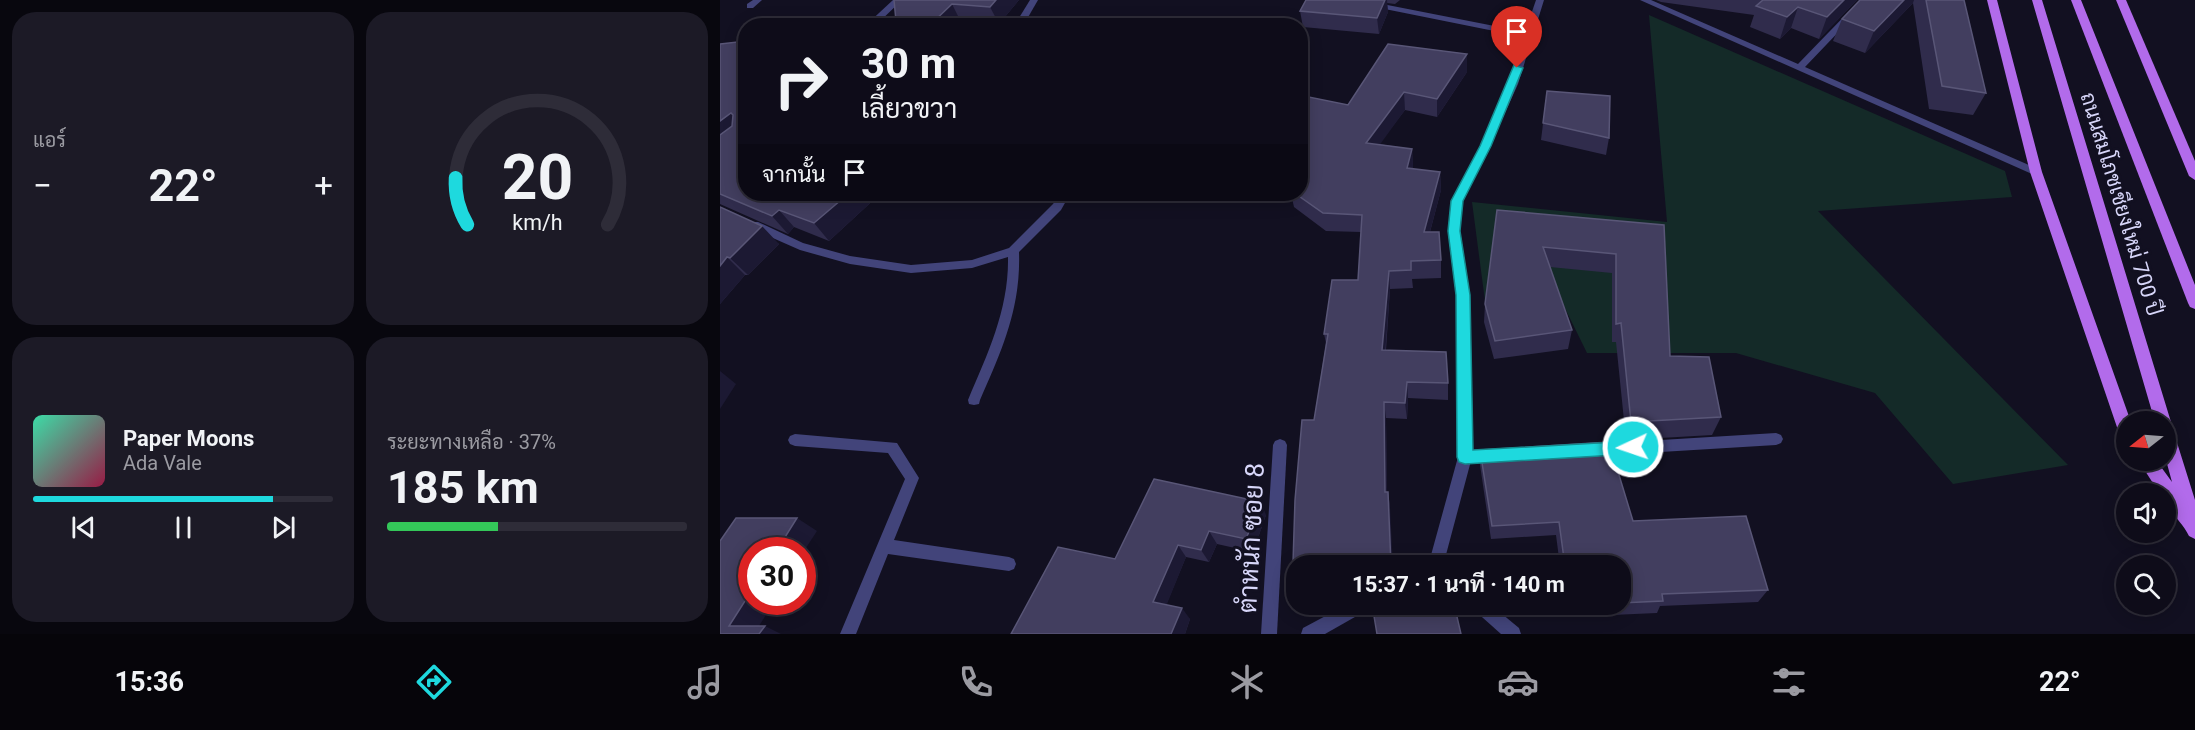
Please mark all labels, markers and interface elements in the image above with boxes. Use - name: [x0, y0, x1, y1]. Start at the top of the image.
- pin: [1491, 6, 1542, 68]
- icon: arrive: [1500, 15, 1533, 48]
- text: 30 m: [861, 39, 956, 88]
- icon: right: [762, 42, 840, 120]
- street label: ถนนสมโภชเชียงใหม่ 700 ปี: [2076, 89, 2168, 319]
- text: เลี้ยวขวา: [861, 93, 957, 125]
- text: แอร์: [33, 128, 66, 152]
- text: 20: [501, 141, 573, 214]
- icon: arrive: [838, 156, 871, 189]
- text: 22°: [148, 159, 218, 212]
- text: จากนั้น: [762, 162, 826, 187]
- text: −: [33, 166, 52, 205]
- text: +: [314, 166, 333, 205]
- text: km/h: [512, 211, 562, 236]
- north arrow: [2116, 411, 2176, 471]
- map controls: [2116, 411, 2176, 615]
- position arrow: [1601, 415, 1665, 479]
- text: Paper Moons: [123, 426, 254, 451]
- text: ระยะทางเหลือ · 37%: [387, 430, 556, 454]
- text: Ada Vale: [123, 451, 202, 475]
- text: 185 km: [387, 461, 539, 514]
- street label: ตำหนัก ซอย 8: [1231, 462, 1270, 614]
- button: sound: [2116, 483, 2176, 543]
- icon: previous: [67, 511, 100, 544]
- icon: pause: [167, 511, 200, 544]
- icon: next: [267, 511, 300, 544]
- speed limit sign: 30: [738, 537, 816, 615]
- button: search: [2116, 555, 2176, 615]
- text: 15:37 · 1 นาที · 140 m: [1352, 572, 1565, 597]
- icon: directions: [413, 661, 455, 703]
- icon: music: [684, 661, 726, 703]
- icon: phone: [955, 661, 997, 703]
- icon: climate: [1226, 661, 1268, 703]
- icon: car: [1497, 661, 1539, 703]
- icon: filters: [1768, 661, 1810, 703]
- text: 15:36: [114, 666, 184, 698]
- text: 22°: [2039, 666, 2080, 698]

